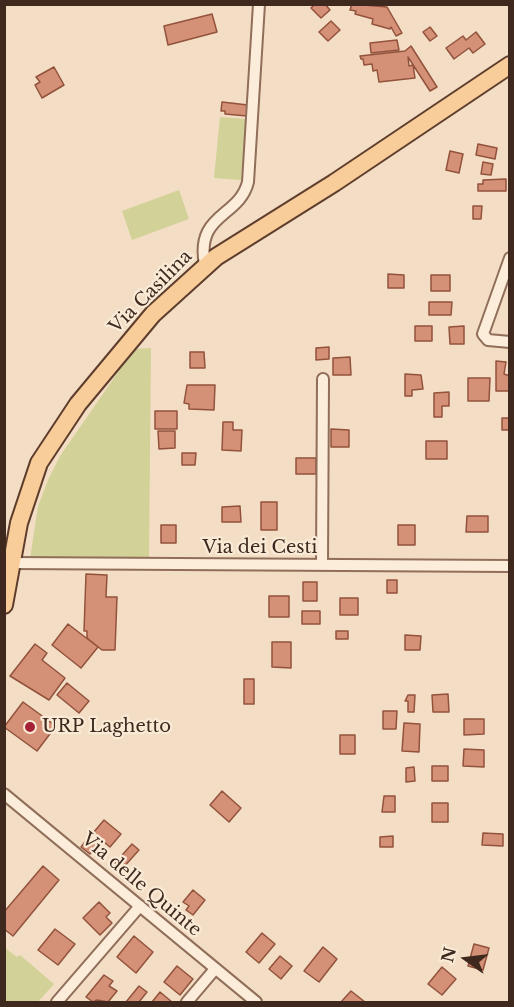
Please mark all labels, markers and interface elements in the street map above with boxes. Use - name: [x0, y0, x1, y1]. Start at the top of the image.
- street label: Via Casilina: [105, 246, 197, 338]
- street label: Via dei Cesti: [203, 537, 317, 559]
- place label: URP Laghetto: [42, 716, 171, 738]
- marker: URP Laghetto: [23, 720, 37, 734]
- street label: Via delle Quinte: [77, 829, 205, 941]
- north arrow: [436, 929, 496, 989]
- text: N: [437, 945, 460, 964]

